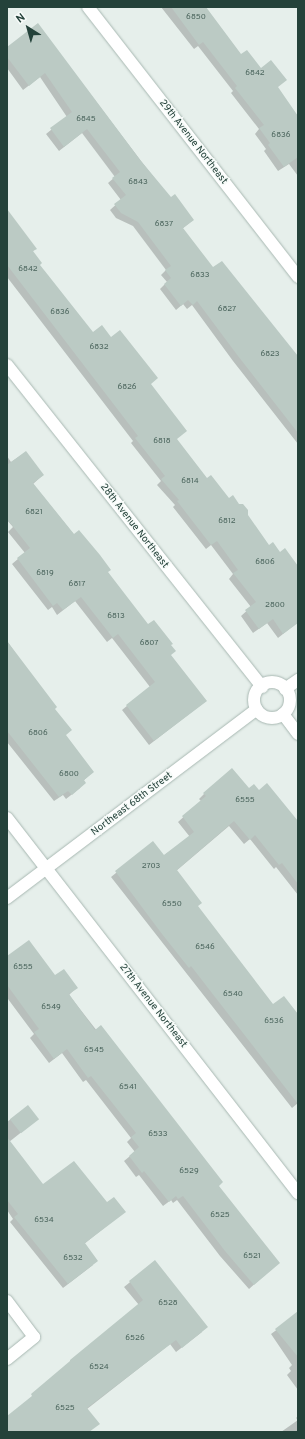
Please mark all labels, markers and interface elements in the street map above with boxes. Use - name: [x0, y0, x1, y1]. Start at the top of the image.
- north arrow: [8, 8, 48, 48]
- text: N: [13, 10, 28, 26]
- house number: 6850: [186, 13, 206, 23]
- house number: 6842: [245, 69, 265, 79]
- street label: 29th Avenue Northeast: [156, 97, 230, 187]
- house number: 6845: [76, 115, 96, 125]
- house number: 6836: [271, 131, 291, 141]
- house number: 6843: [128, 178, 148, 188]
- house number: 6837: [155, 220, 173, 230]
- house number: 6842: [18, 265, 38, 275]
- house number: 6833: [190, 271, 210, 281]
- house number: 6827: [218, 305, 236, 315]
- house number: 6836: [50, 308, 70, 318]
- house number: 6832: [89, 343, 109, 353]
- house number: 6823: [260, 350, 280, 360]
- house number: 6826: [117, 383, 137, 393]
- house number: 6818: [153, 437, 171, 447]
- house number: 6814: [181, 477, 199, 487]
- street label: 28th Avenue Northeast: [97, 481, 171, 571]
- house number: 6821: [25, 508, 43, 518]
- house number: 6812: [218, 517, 236, 527]
- house number: 6806: [255, 558, 275, 568]
- house number: 6819: [36, 569, 54, 579]
- house number: 6817: [69, 580, 85, 590]
- house number: 2800: [265, 601, 285, 611]
- house number: 6813: [107, 612, 125, 622]
- house number: 6807: [140, 639, 158, 649]
- house number: 6806: [28, 729, 48, 739]
- house number: 6800: [59, 770, 79, 780]
- street label: Northeast 68th Street: [89, 770, 175, 838]
- house number: 6555: [235, 796, 255, 806]
- house number: 2703: [142, 862, 160, 872]
- house number: 6550: [162, 900, 182, 910]
- house number: 6546: [195, 943, 215, 953]
- street label: 27th Avenue Northeast: [116, 962, 190, 1050]
- house number: 6555: [13, 963, 33, 973]
- house number: 6540: [223, 990, 243, 1000]
- house number: 6549: [41, 1003, 61, 1013]
- house number: 6536: [264, 1017, 284, 1027]
- house number: 6545: [84, 1046, 104, 1056]
- house number: 6541: [119, 1083, 137, 1093]
- house number: 6533: [148, 1130, 168, 1140]
- house number: 6529: [179, 1167, 199, 1177]
- house number: 6525: [210, 1211, 230, 1221]
- house number: 6534: [34, 1216, 54, 1226]
- house number: 6521: [243, 1252, 261, 1262]
- house number: 6532: [63, 1254, 83, 1264]
- house number: 6528: [158, 1299, 178, 1309]
- house number: 6526: [125, 1334, 145, 1344]
- house number: 6524: [89, 1363, 109, 1373]
- house number: 6525: [55, 1404, 75, 1414]

